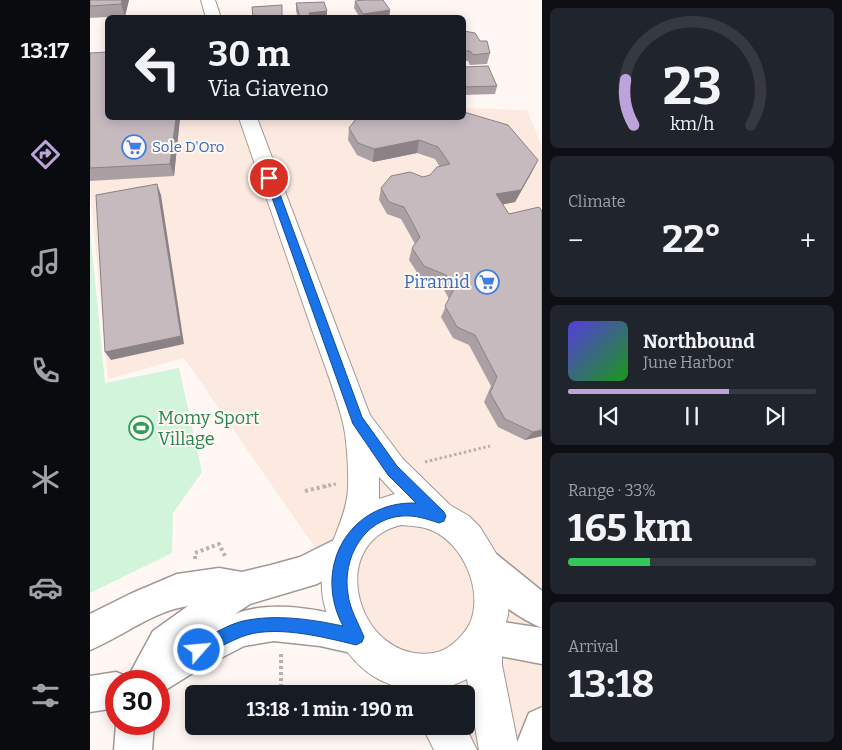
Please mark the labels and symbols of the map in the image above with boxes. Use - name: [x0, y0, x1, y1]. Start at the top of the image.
- supermarket icon: Sole D'Oro: [121, 134, 147, 160]
- place label: Sole D'Oro: [152, 138, 224, 156]
- pin: [248, 157, 290, 199]
- supermarket icon: Piramid: [474, 269, 500, 295]
- place label: Piramid: [404, 271, 470, 293]
- place label: Momy Sport Village: [158, 407, 260, 450]
- sports icon: Momy Sport Village: [128, 415, 154, 441]
- position arrow: [172, 623, 224, 675]
- speed limit sign: 30: [105, 670, 170, 735]

